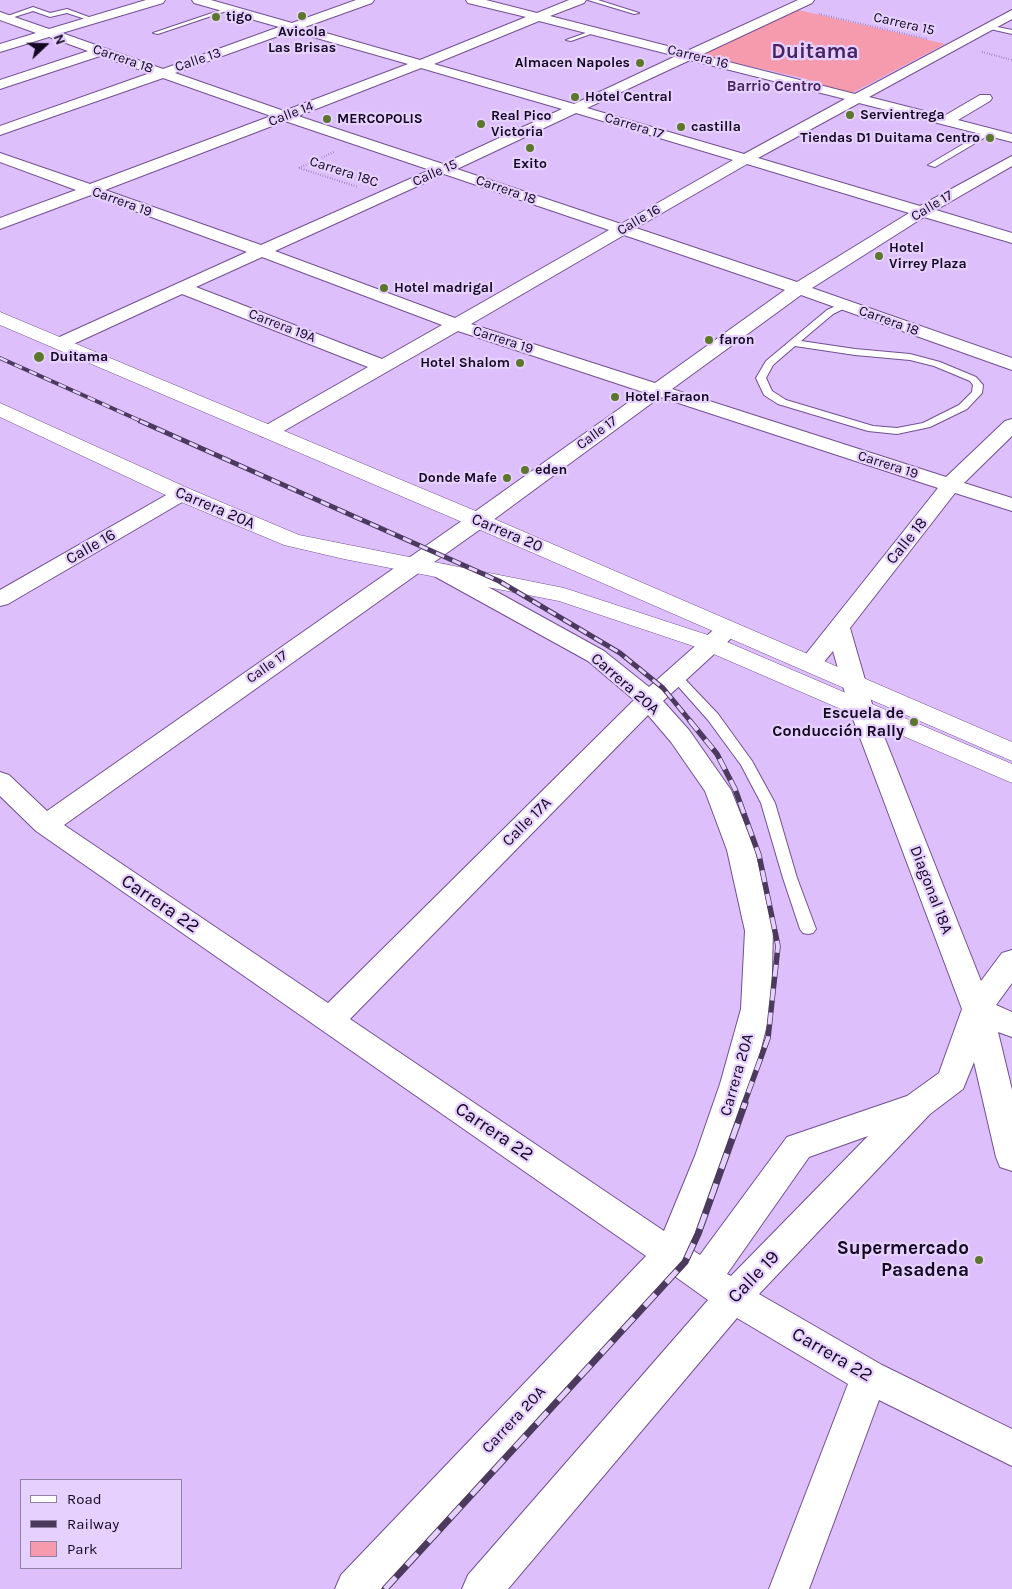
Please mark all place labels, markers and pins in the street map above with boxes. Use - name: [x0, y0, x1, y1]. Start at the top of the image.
- place label: tigo: [226, 9, 252, 25]
- marker: Avicola Las Brisas: [296, 10, 308, 22]
- marker: tigo: [210, 11, 222, 23]
- place label: Avicola Las Brisas: [268, 24, 336, 56]
- place label: Almacen Napoles: [515, 55, 630, 71]
- marker: Almacen Napoles: [634, 57, 646, 69]
- place label: Hotel Central: [585, 89, 672, 105]
- marker: Hotel Central: [569, 91, 581, 103]
- place label: Servientrega: [860, 107, 945, 123]
- place label: Real Pico Victoria: [491, 108, 551, 140]
- marker: Servientrega: [844, 109, 856, 121]
- place label: MERCOPOLIS: [337, 111, 423, 127]
- marker: MERCOPOLIS: [321, 113, 333, 125]
- marker: Real Pico Victoria: [475, 118, 487, 130]
- place label: castilla: [691, 119, 741, 135]
- marker: castilla: [675, 121, 687, 133]
- place label: Tiendas D1 Duitama Centro: [800, 130, 980, 146]
- marker: Tiendas D1 Duitama Centro: [984, 132, 996, 144]
- marker: Exito: [524, 142, 536, 154]
- place label: Exito: [513, 156, 547, 172]
- place label: Hotel Virrey Plaza: [889, 240, 967, 272]
- marker: Hotel Virrey Plaza: [873, 250, 885, 262]
- place label: Hotel madrigal: [394, 280, 493, 296]
- marker: Hotel madrigal: [378, 282, 390, 294]
- place label: faron: [719, 332, 754, 348]
- marker: faron: [703, 334, 715, 346]
- place label: Duitama: [50, 349, 108, 365]
- marker: Duitama: [32, 350, 46, 364]
- place label: Hotel Shalom: [420, 355, 510, 371]
- marker: Hotel Shalom: [514, 357, 526, 369]
- place label: Hotel Faraon: [625, 389, 709, 405]
- marker: Hotel Faraon: [609, 391, 621, 403]
- place label: eden: [535, 462, 567, 478]
- marker: eden: [519, 464, 531, 476]
- place label: Donde Mafe: [418, 470, 497, 486]
- marker: Donde Mafe: [501, 472, 513, 484]
- place label: Escuela de Conducción Rally: [772, 703, 904, 741]
- marker: Escuela de Conducción Rally: [908, 716, 920, 728]
- place label: Supermercado Pasadena: [837, 1238, 969, 1282]
- marker: Supermercado Pasadena: [973, 1254, 985, 1266]

